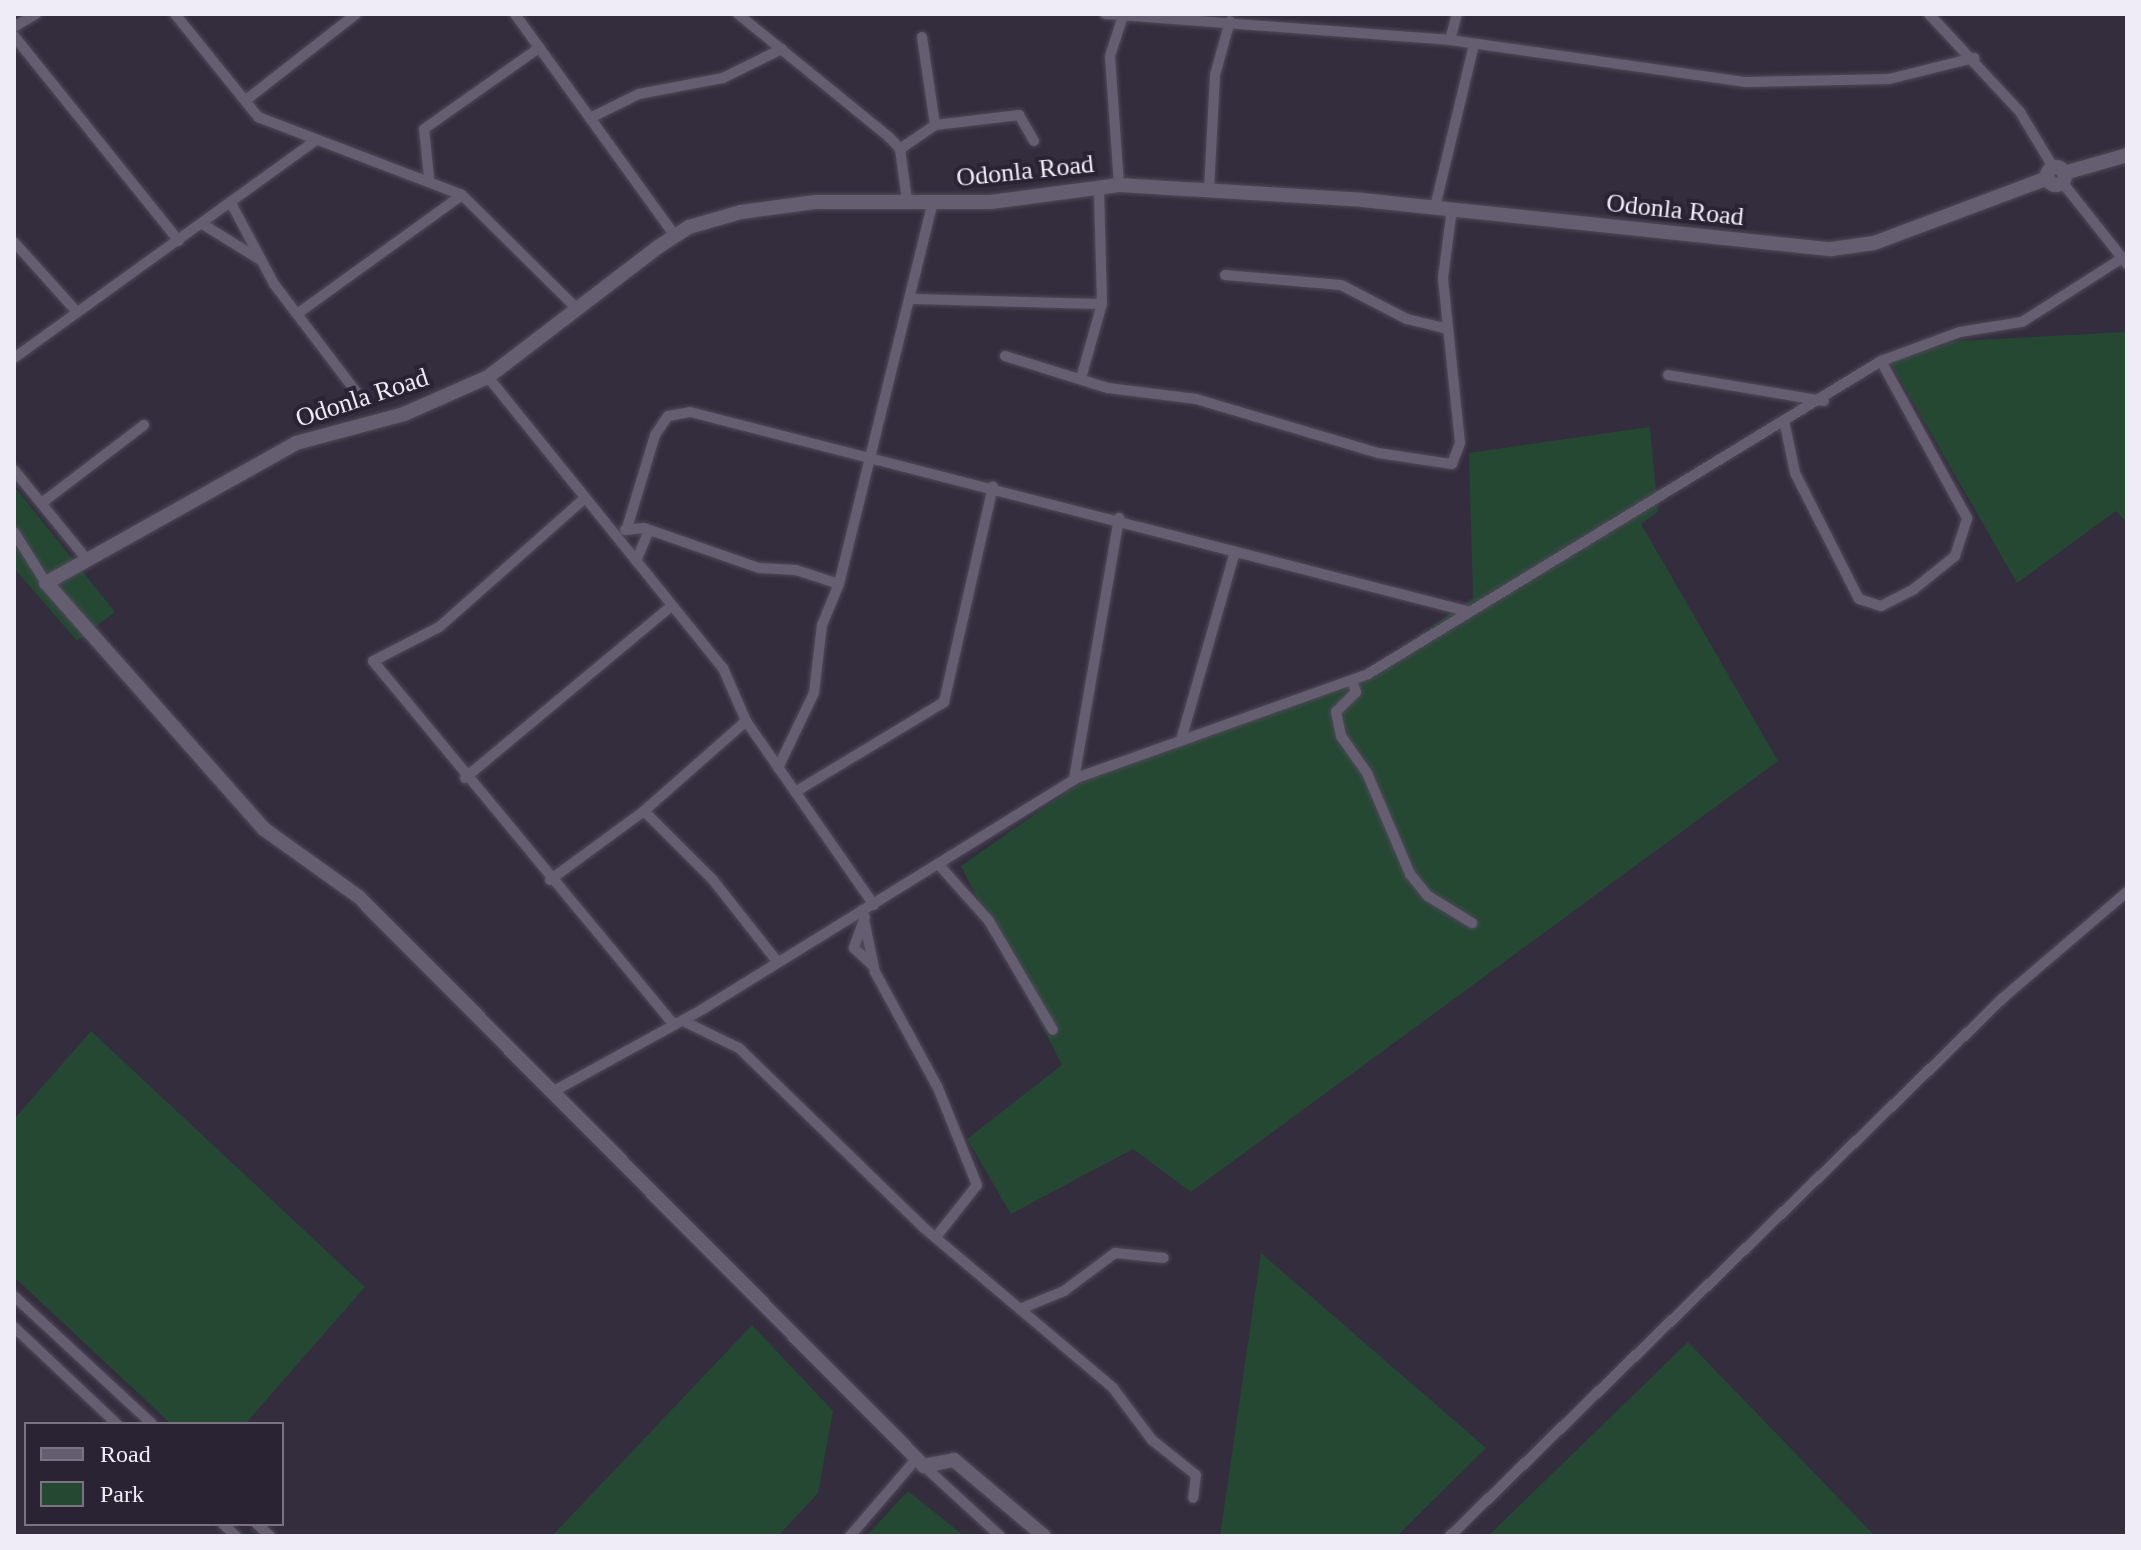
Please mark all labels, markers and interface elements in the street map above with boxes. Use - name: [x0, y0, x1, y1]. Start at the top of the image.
- street label: Odonla Road: [955, 148, 1095, 194]
- street label: Odonla Road: [1605, 187, 1745, 233]
- street label: Odonla Road: [292, 362, 432, 434]
- legend: [24, 1422, 284, 1526]
- text: Road: [100, 1441, 151, 1467]
- text: Park: [100, 1481, 144, 1507]

